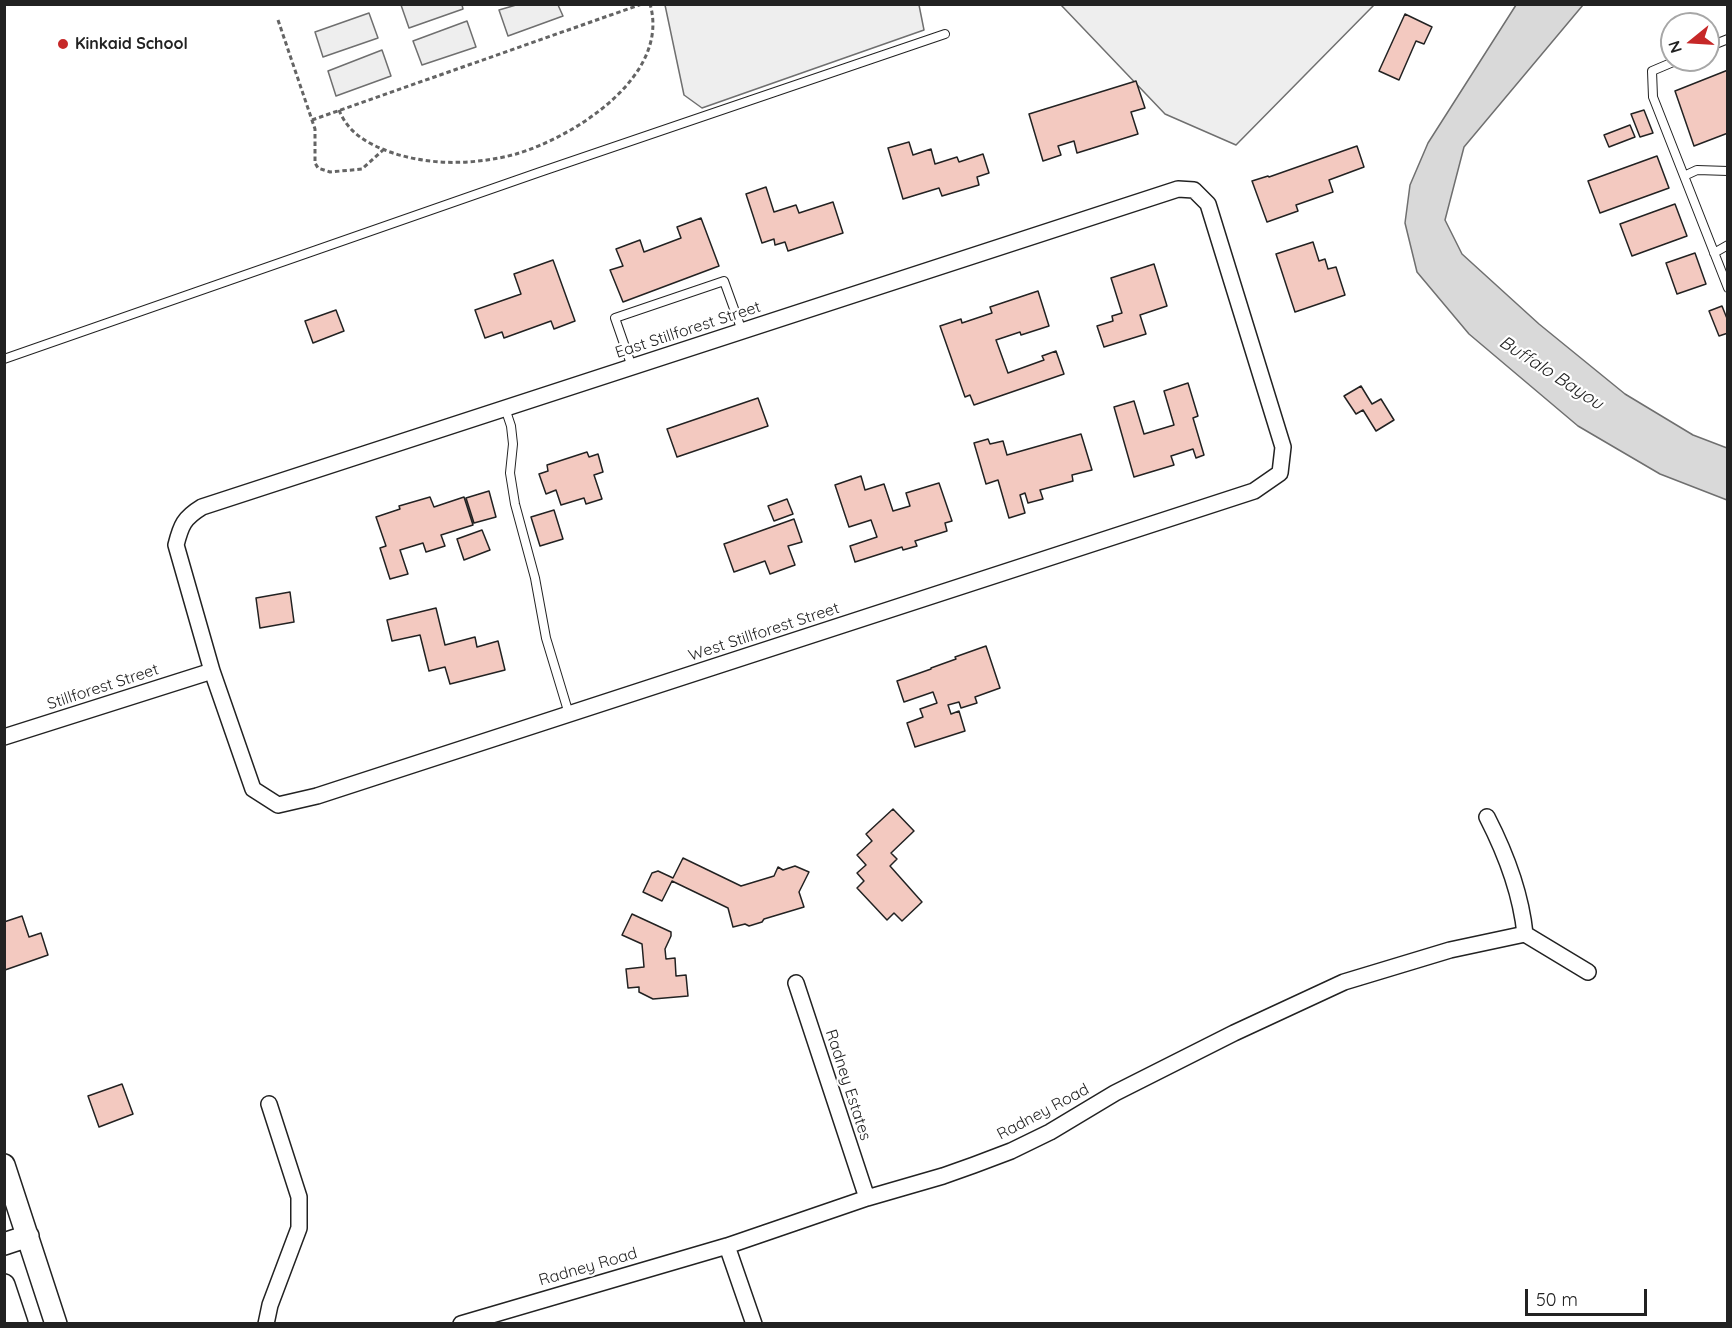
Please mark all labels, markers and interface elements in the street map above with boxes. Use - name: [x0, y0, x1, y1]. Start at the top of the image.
- north arrow: [1660, 12, 1720, 72]
- place label: Kinkaid School: [75, 34, 188, 54]
- marker: Kinkaid School: [56, 37, 70, 51]
- text: N: [1663, 38, 1686, 56]
- street label: East Stillforest Street: [613, 297, 763, 363]
- water label: Buffalo Bayou: [1495, 331, 1607, 415]
- street label: West Stillforest Street: [686, 599, 842, 665]
- street label: Stillforest Street: [45, 660, 161, 714]
- street label: Radney Estates: [821, 1027, 875, 1143]
- street label: Radney Road: [994, 1080, 1092, 1144]
- street label: Radney Road: [537, 1244, 639, 1290]
- scale bar: [1528, 1277, 1650, 1315]
- text: 50 m: [1536, 1288, 1578, 1311]

